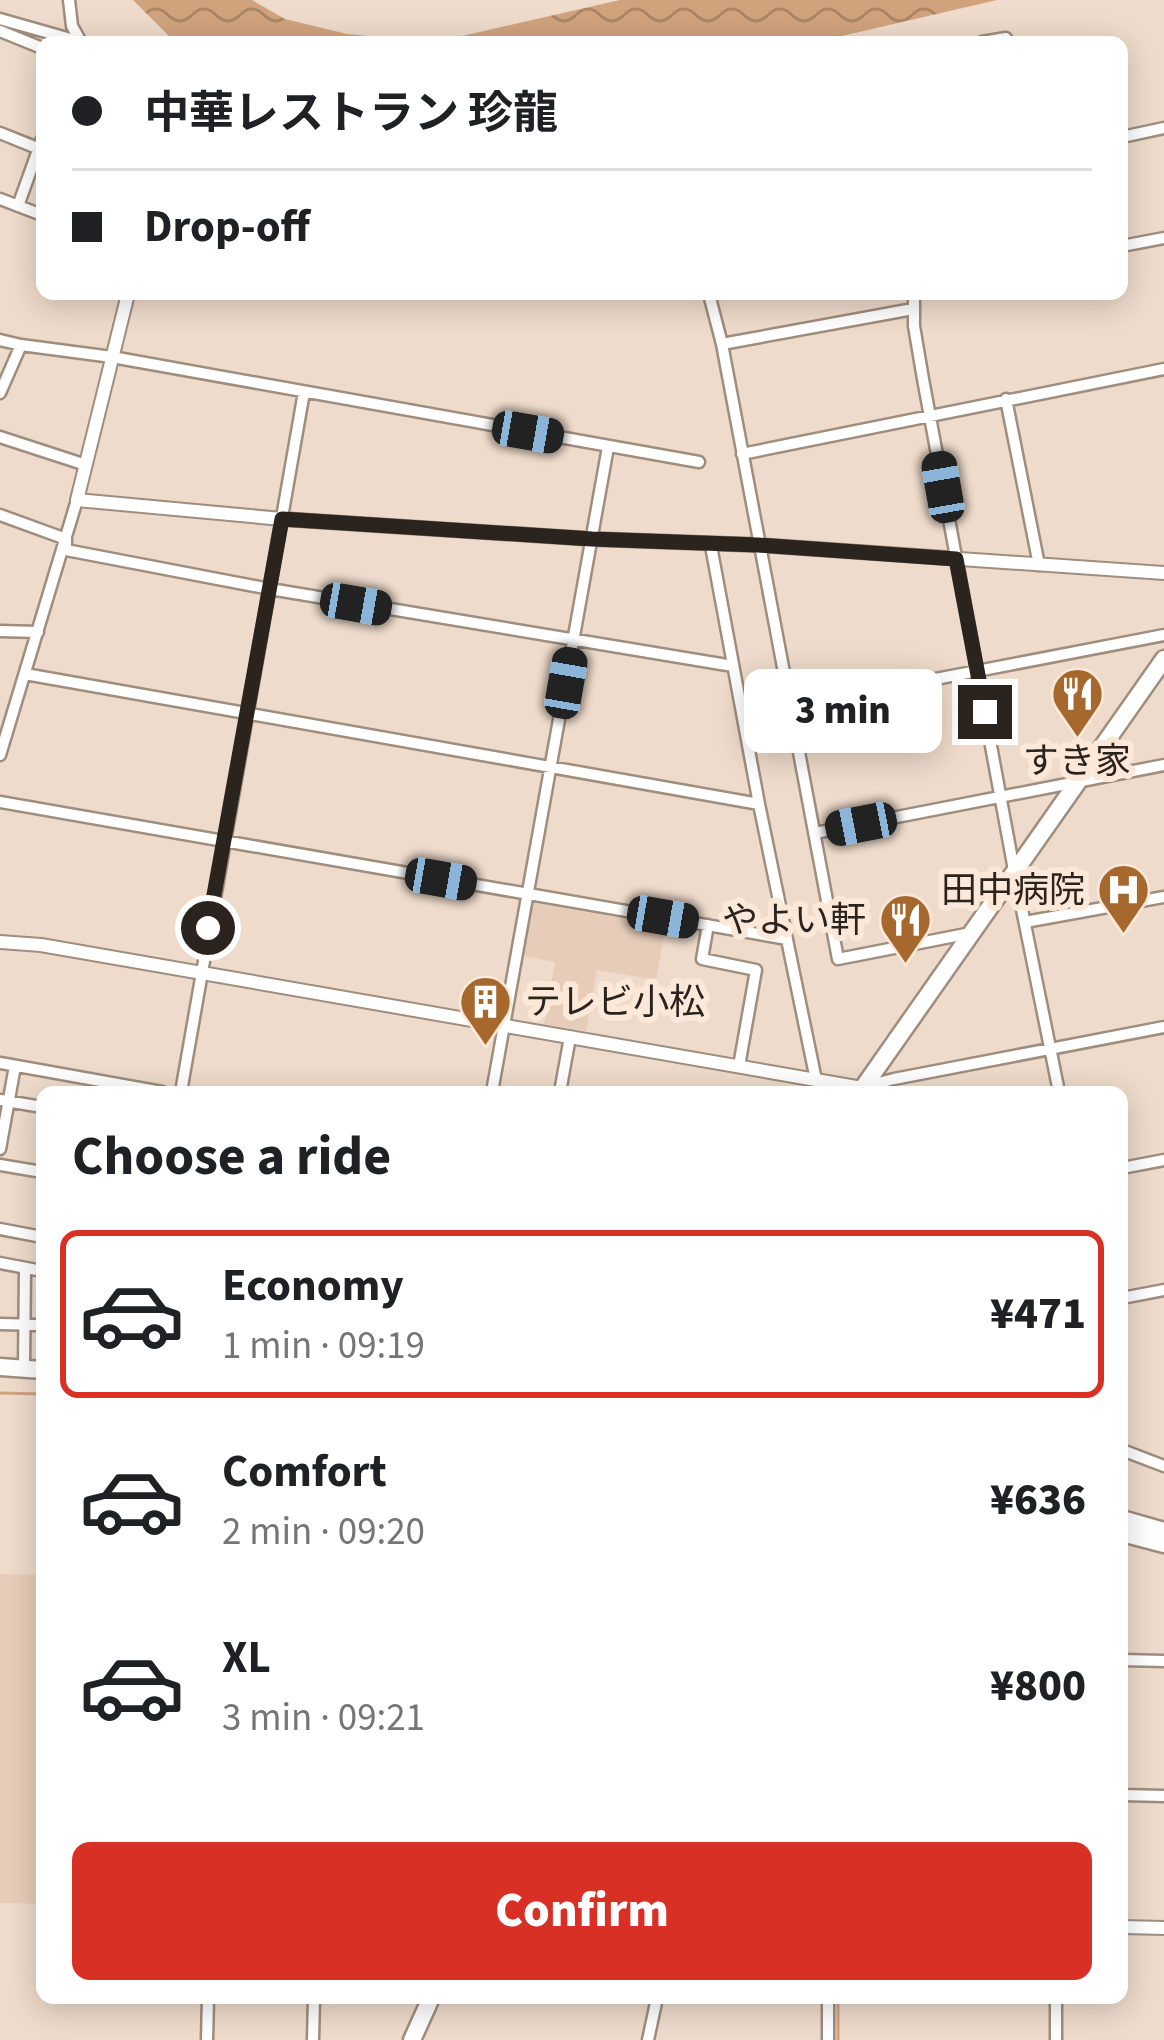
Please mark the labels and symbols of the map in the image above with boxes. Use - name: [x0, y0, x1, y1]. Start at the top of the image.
- car: [489, 408, 567, 456]
- car: [919, 448, 967, 526]
- car: [317, 580, 395, 628]
- car: [542, 644, 590, 722]
- restaurant icon: すき家: [1049, 665, 1105, 739]
- callout: 3 min: [745, 670, 943, 754]
- route end: [958, 685, 1012, 739]
- place label: すき家: [1023, 736, 1131, 787]
- car: [822, 799, 900, 849]
- car: [402, 855, 480, 903]
- hospital icon: 田中病院: [1096, 862, 1152, 936]
- place label: 田中病院: [941, 865, 1085, 916]
- restaurant icon: やよい軒: [877, 892, 933, 966]
- car: [624, 893, 702, 941]
- place label: やよい軒: [722, 895, 866, 946]
- route start: [181, 901, 235, 955]
- building icon: テレビ小松: [458, 974, 514, 1048]
- place label: テレビ小松: [525, 977, 705, 1028]

